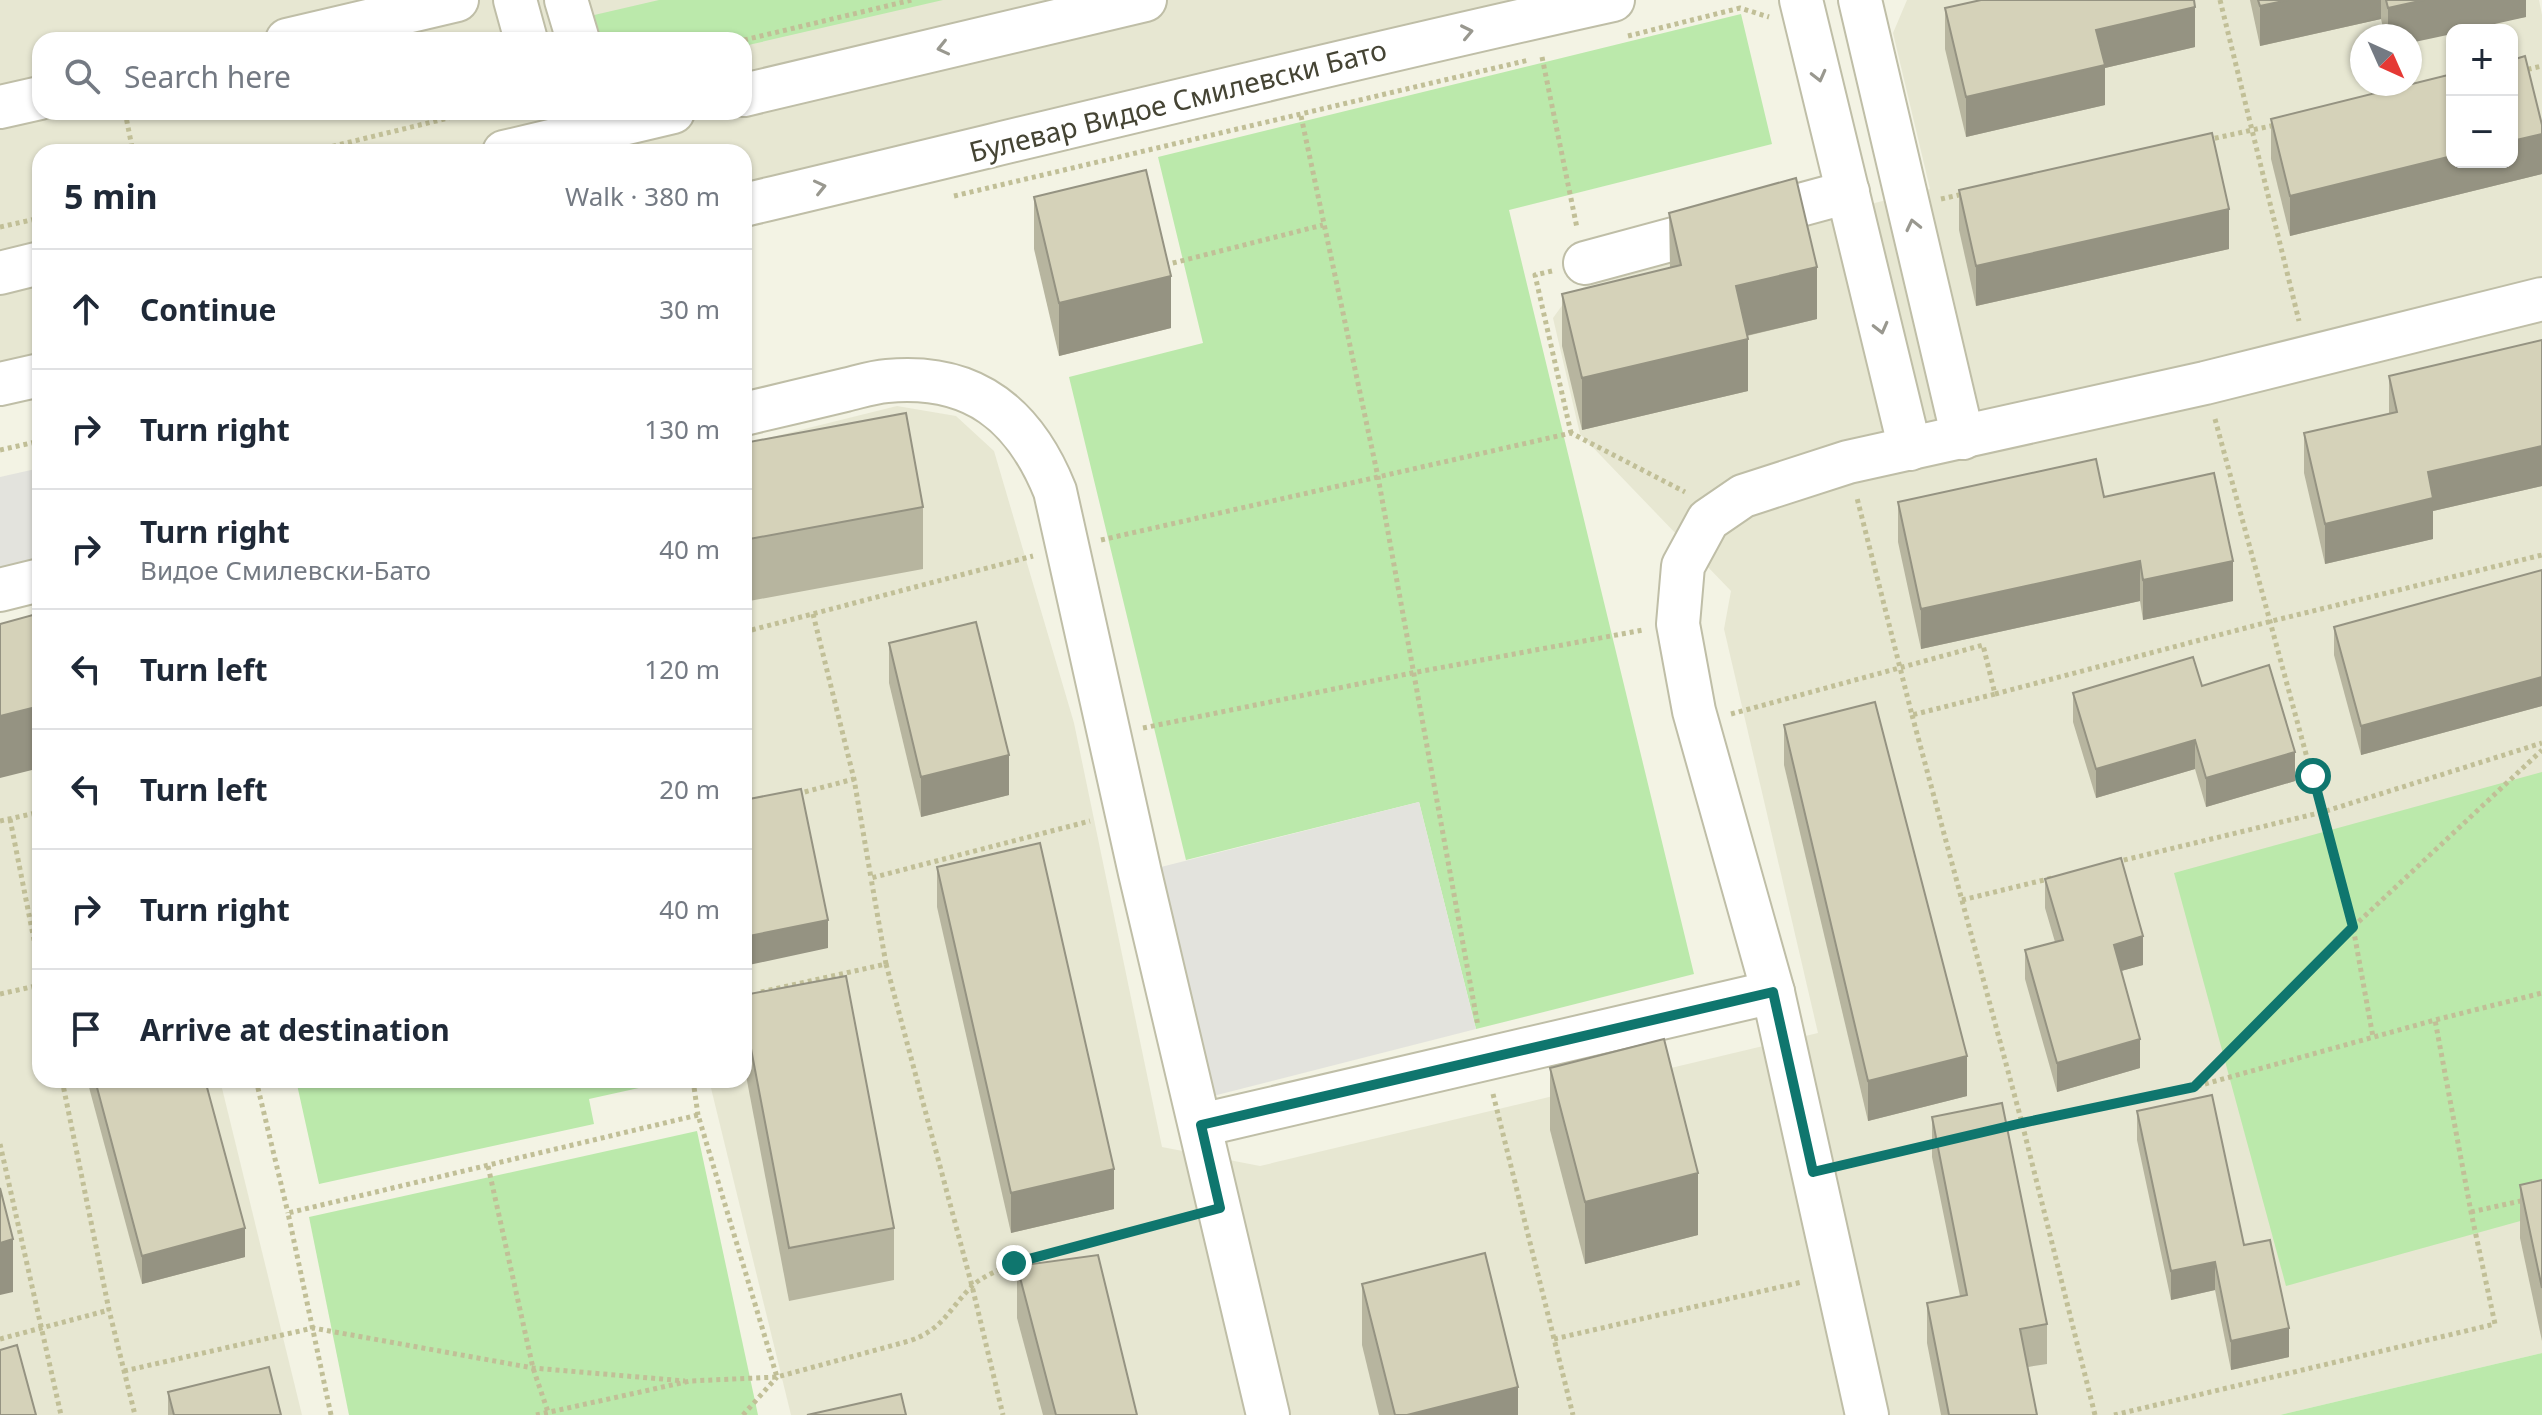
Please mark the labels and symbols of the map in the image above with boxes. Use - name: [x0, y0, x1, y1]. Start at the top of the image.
- one-way arrow: [1460, 24, 1473, 41]
- north arrow: [2350, 24, 2422, 96]
- street label: Булевар Видое Смилевски Бато: [965, 30, 1390, 170]
- one-way arrow: [937, 39, 951, 56]
- one-way arrow: [1810, 68, 1827, 82]
- one-way arrow: [813, 179, 826, 196]
- one-way arrow: [1905, 219, 1922, 233]
- one-way arrow: [1871, 321, 1888, 335]
- route start: [2295, 758, 2331, 794]
- route end: [996, 1245, 1032, 1281]

